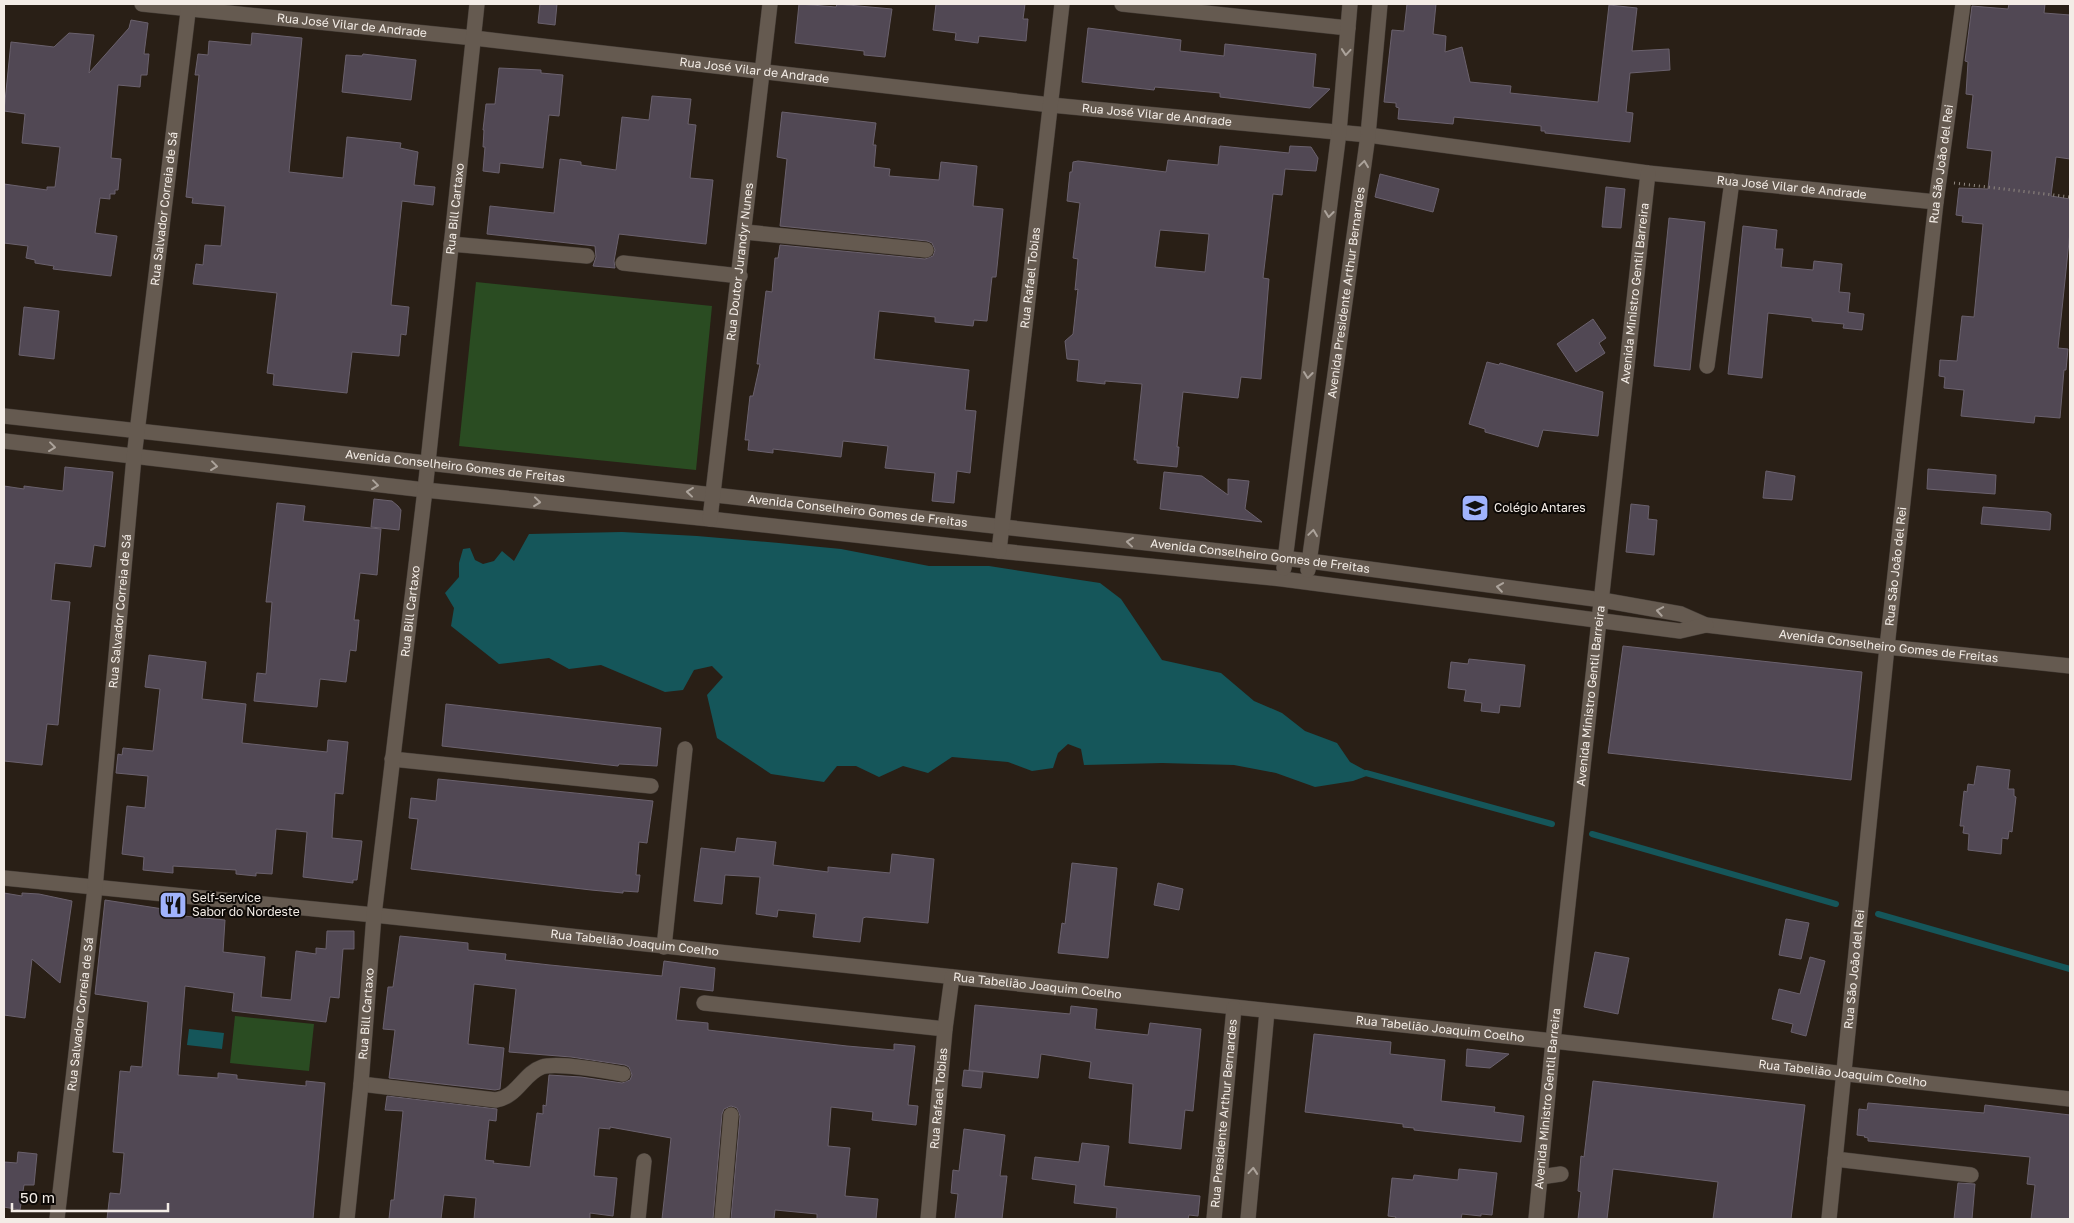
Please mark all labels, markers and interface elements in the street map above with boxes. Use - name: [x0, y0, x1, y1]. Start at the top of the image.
- street label: Rua José Vilar de Andrade: [276, 10, 428, 40]
- one-way arrow: [1340, 49, 1351, 57]
- street label: Rua José Vilar de Andrade: [679, 54, 830, 86]
- street label: Rua José Vilar de Andrade: [1081, 100, 1233, 129]
- street label: Rua São João del Rei: [1926, 103, 1956, 224]
- street label: Rua Salvador Correia de Sá: [147, 131, 180, 287]
- one-way arrow: [1358, 160, 1368, 169]
- street label: Rua Bill Cartaxo: [442, 162, 467, 255]
- street label: Rua José Vilar de Andrade: [1716, 172, 1867, 202]
- street label: Rua Doutor Jurandyr Nunes: [723, 182, 756, 342]
- street label: Avenida Presidente Arthur Bernardes: [1324, 186, 1368, 399]
- street label: Avenida Ministro Gentil Barreira: [1617, 202, 1652, 384]
- one-way arrow: [1324, 210, 1334, 218]
- street label: Rua Rafael Tobias: [1017, 226, 1043, 329]
- one-way arrow: [1303, 371, 1314, 379]
- one-way arrow: [48, 441, 56, 452]
- street label: Avenida Conselheiro Gomes de Freitas: [345, 446, 566, 485]
- one-way arrow: [210, 460, 218, 471]
- one-way arrow: [371, 479, 379, 490]
- one-way arrow: [686, 487, 694, 498]
- street label: Avenida Conselheiro Gomes de Freitas: [747, 491, 968, 530]
- school or university icon: Colégio Antares: [1460, 493, 1490, 523]
- one-way arrow: [533, 496, 541, 507]
- place label: Colégio Antares: [1494, 500, 1586, 515]
- street label: Rua São João del Rei: [1881, 506, 1909, 627]
- one-way arrow: [1307, 529, 1317, 538]
- street label: Rua Salvador Correia de Sá: [105, 533, 134, 689]
- street label: Avenida Conselheiro Gomes de Freitas: [1150, 535, 1371, 576]
- one-way arrow: [1126, 537, 1134, 548]
- street label: Rua Bill Cartaxo: [397, 565, 423, 658]
- one-way arrow: [1495, 582, 1503, 593]
- street label: Avenida Ministro Gentil Barreira: [1573, 605, 1608, 787]
- one-way arrow: [1656, 606, 1665, 616]
- street label: Avenida Conselheiro Gomes de Freitas: [1778, 626, 1999, 666]
- restaurant icon: Self-service Sabor do Nordeste: [158, 890, 188, 920]
- place label: Self-service Sabor do Nordeste: [192, 890, 300, 919]
- street label: Rua São João del Rei: [1840, 909, 1867, 1030]
- street label: Rua Tabelião Joaquim Coelho: [550, 926, 720, 959]
- street label: Rua Salvador Correia de Sá: [64, 936, 96, 1092]
- street label: Rua Bill Cartaxo: [355, 967, 377, 1060]
- street label: Rua Tabelião Joaquim Coelho: [952, 969, 1123, 1002]
- street label: Avenida Ministro Gentil Barreira: [1531, 1007, 1564, 1190]
- street label: Rua Tabelião Joaquim Coelho: [1355, 1012, 1525, 1045]
- street label: Rua Presidente Arthur Bernardes: [1207, 1018, 1240, 1209]
- street label: Rua Rafael Tobias: [926, 1047, 950, 1150]
- street label: Rua Tabelião Joaquim Coelho: [1758, 1056, 1928, 1090]
- one-way arrow: [1247, 1166, 1258, 1174]
- scale bar: [12, 1180, 169, 1212]
- text: 50 m: [20, 1188, 55, 1206]

